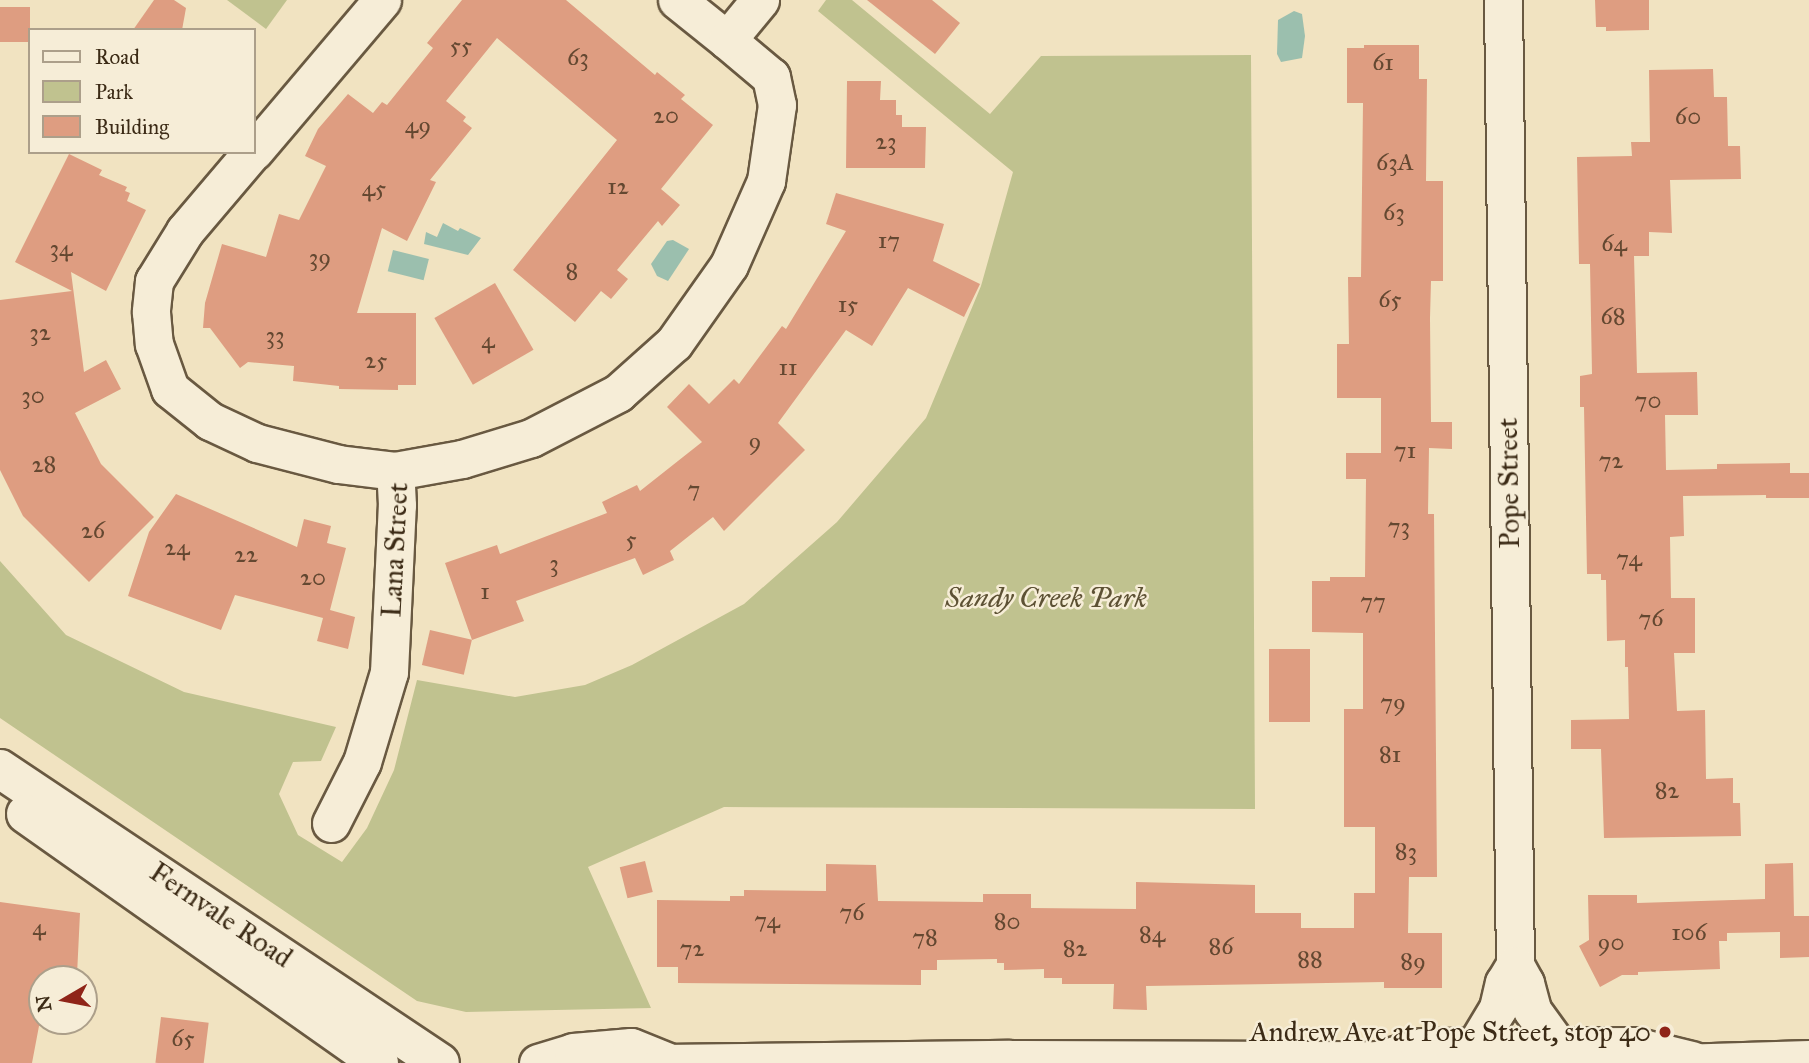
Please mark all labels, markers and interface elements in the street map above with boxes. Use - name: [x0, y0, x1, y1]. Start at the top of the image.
- legend: [28, 28, 256, 154]
- house number: 55: [450, 32, 472, 60]
- text: Road: [95, 44, 140, 70]
- house number: 63: [567, 44, 589, 72]
- house number: 61: [1372, 49, 1394, 77]
- text: Park: [95, 79, 133, 105]
- house number: 20: [653, 102, 679, 130]
- house number: 60: [1675, 103, 1701, 131]
- house number: 49: [405, 112, 431, 140]
- text: Building: [95, 114, 169, 140]
- house number: 23: [875, 128, 897, 156]
- house number: 63A: [1376, 149, 1414, 177]
- house number: 12: [607, 173, 629, 201]
- house number: 45: [362, 175, 386, 203]
- house number: 63: [1383, 199, 1405, 227]
- house number: 17: [878, 227, 900, 255]
- house number: 64: [1601, 230, 1627, 258]
- house number: 34: [50, 235, 72, 263]
- house number: 39: [309, 244, 331, 272]
- house number: 8: [566, 258, 578, 286]
- house number: 65: [1378, 286, 1402, 314]
- house number: 15: [838, 291, 858, 319]
- house number: 68: [1600, 303, 1626, 331]
- house number: 32: [29, 319, 51, 347]
- house number: 33: [265, 322, 285, 350]
- house number: 4: [481, 327, 495, 355]
- house number: 25: [365, 347, 387, 375]
- house number: 11: [779, 354, 797, 382]
- house number: 30: [21, 382, 45, 410]
- house number: 70: [1635, 387, 1661, 415]
- street label: Pope Street: [1491, 417, 1527, 549]
- house number: 9: [749, 428, 761, 456]
- house number: 71: [1394, 437, 1416, 465]
- house number: 72: [1599, 447, 1623, 475]
- house number: 28: [32, 451, 56, 479]
- house number: 7: [688, 476, 700, 504]
- street label: Lana Street: [375, 482, 415, 618]
- house number: 73: [1388, 513, 1410, 541]
- house number: 26: [81, 517, 105, 545]
- house number: 5: [625, 526, 637, 554]
- house number: 24: [164, 534, 190, 562]
- house number: 22: [234, 541, 258, 569]
- house number: 74: [1616, 545, 1642, 573]
- house number: 3: [549, 550, 559, 578]
- house number: 20: [300, 564, 326, 592]
- house number: 1: [480, 578, 490, 606]
- park label: Sandy Creek Park: [945, 581, 1147, 615]
- house number: 77: [1360, 588, 1386, 616]
- house number: 76: [1638, 605, 1664, 633]
- house number: 79: [1380, 689, 1406, 717]
- house number: 81: [1379, 741, 1401, 769]
- house number: 82: [1655, 777, 1679, 805]
- house number: 83: [1395, 838, 1417, 866]
- street label: Fernvale Road: [143, 855, 299, 975]
- house number: 76: [839, 899, 865, 927]
- house number: 74: [754, 907, 780, 935]
- house number: 80: [994, 908, 1020, 936]
- house number: 4: [32, 914, 46, 942]
- house number: 106: [1671, 919, 1707, 947]
- house number: 84: [1139, 921, 1165, 949]
- house number: 78: [912, 924, 938, 952]
- house number: 90: [1598, 929, 1624, 957]
- house number: 86: [1208, 933, 1234, 961]
- house number: 72: [680, 935, 704, 963]
- house number: 82: [1063, 935, 1087, 963]
- house number: 88: [1297, 946, 1323, 974]
- house number: 89: [1400, 948, 1426, 976]
- north arrow: [28, 965, 98, 1035]
- text: N: [31, 993, 57, 1013]
- place label: Andrew Ave at Pope Street, stop 40: [1250, 1015, 1651, 1049]
- marker: Andrew Ave at Pope Street, stop 40: [1657, 1024, 1673, 1040]
- house number: 65: [171, 1025, 195, 1053]

